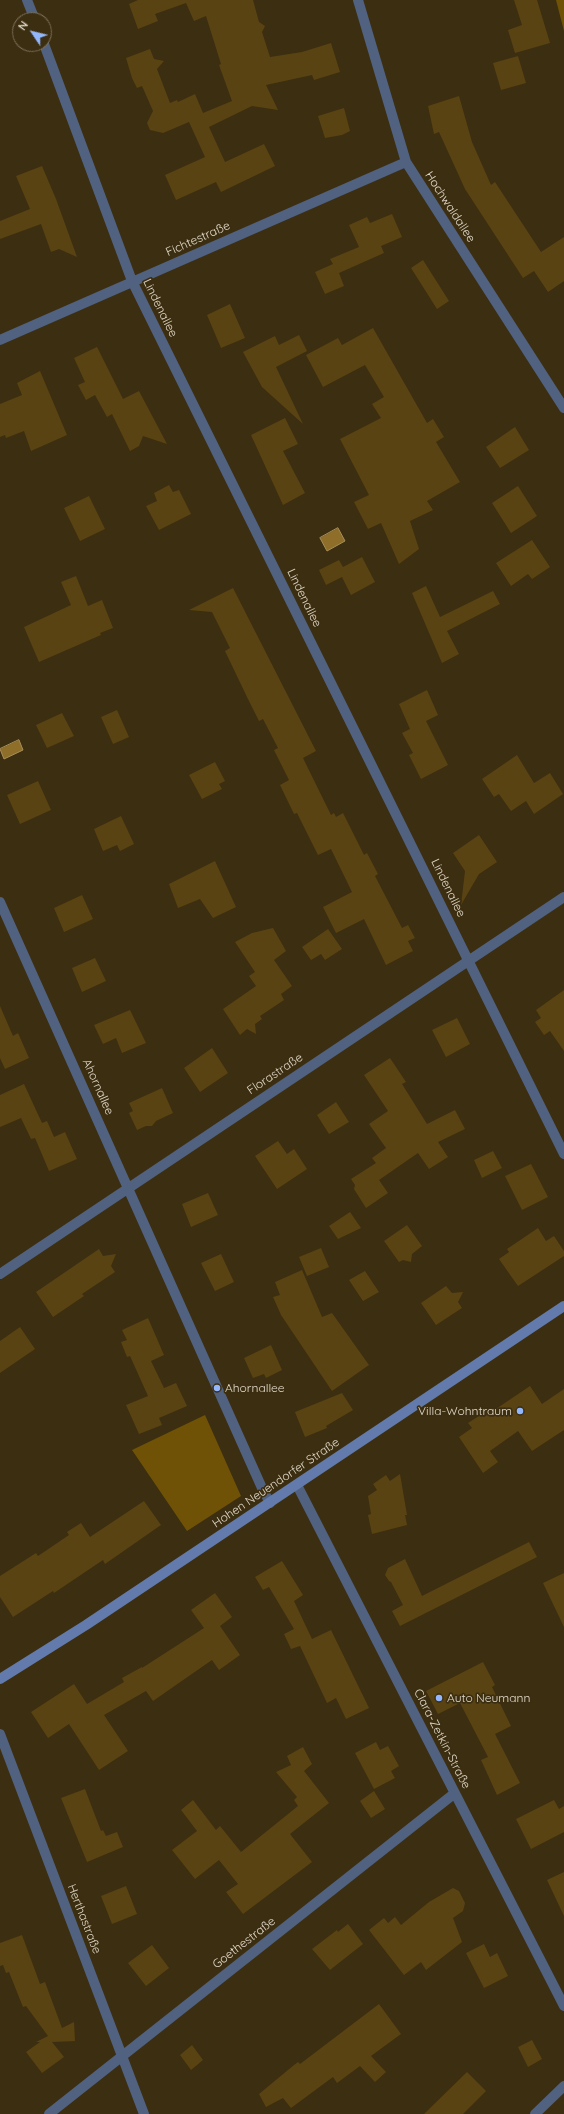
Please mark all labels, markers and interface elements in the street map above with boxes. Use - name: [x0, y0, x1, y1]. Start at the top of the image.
- north arrow: [12, 12, 52, 52]
- text: N: [15, 18, 31, 33]
- street label: Hochwaldallee: [422, 169, 478, 245]
- street label: Fichtestraße: [164, 218, 232, 260]
- street label: Lindenallee: [140, 276, 180, 340]
- street label: Lindenallee: [284, 566, 324, 630]
- street label: Lindenallee: [428, 856, 468, 920]
- street label: Florastraße: [244, 1050, 306, 1098]
- street label: Ahornallee: [79, 1057, 117, 1117]
- place label: Ahornallee: [225, 1381, 285, 1395]
- marker: Ahornallee: [212, 1383, 222, 1393]
- place label: Villa-Wohntraum: [418, 1404, 512, 1418]
- marker: Villa-Wohntraum: [515, 1406, 525, 1416]
- street label: Hohen Neuendorfer Straße: [210, 1435, 342, 1531]
- street label: Clara-Zetkin-Straße: [411, 1687, 473, 1791]
- place label: Auto Neumann: [447, 1691, 530, 1705]
- marker: Auto Neumann: [434, 1693, 444, 1703]
- street label: Herthastraße: [64, 1882, 104, 1956]
- street label: Goethestraße: [210, 1914, 278, 1972]

